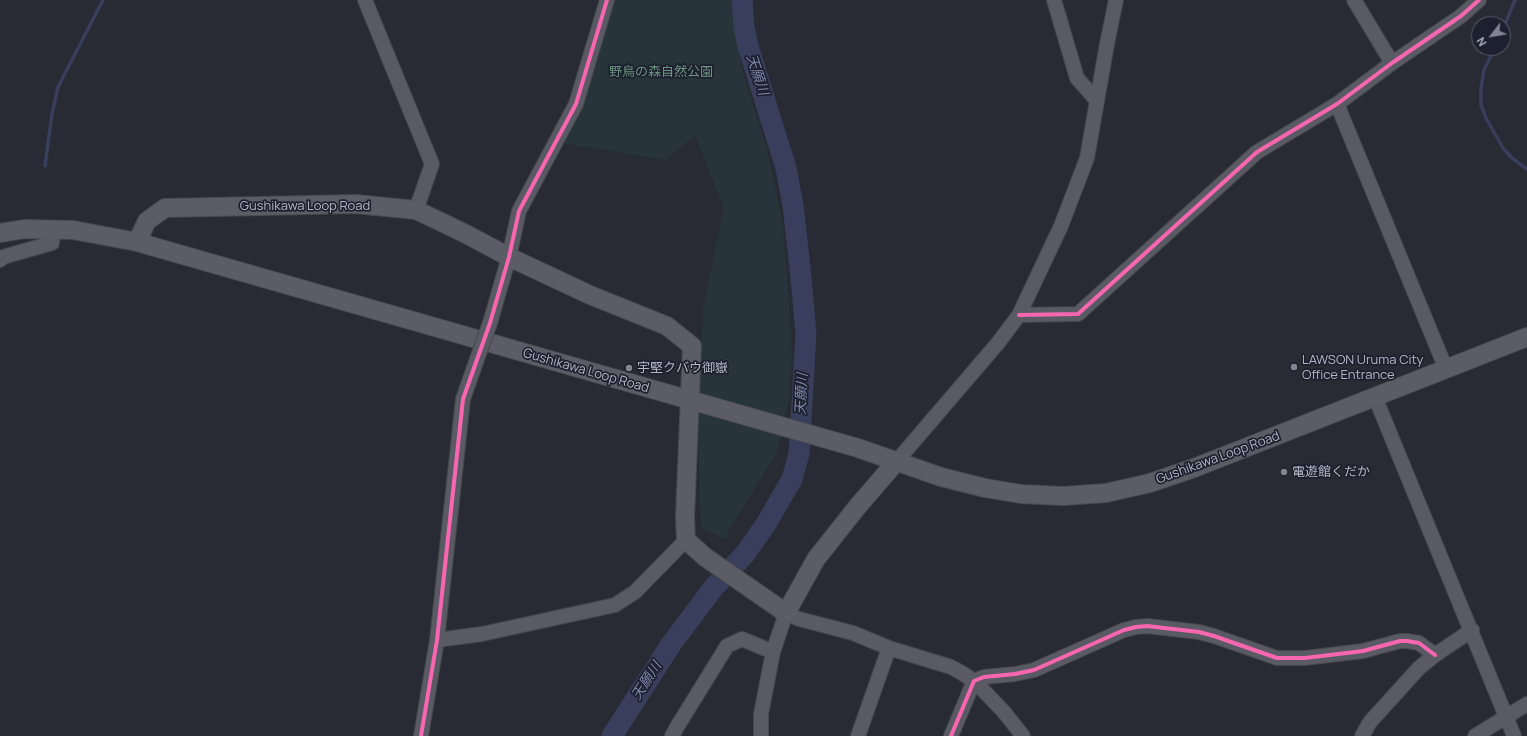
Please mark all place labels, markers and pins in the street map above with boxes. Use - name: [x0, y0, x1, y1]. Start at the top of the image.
- place label: LAWSON Uruma City Office Entrance: [1302, 352, 1423, 383]
- place label: 宇堅クバウ御嶽: [637, 360, 728, 376]
- marker: LAWSON Uruma City Office Entrance: [1289, 362, 1299, 372]
- marker: 宇堅クバウ御嶽: [624, 363, 634, 373]
- place label: 電遊館くだか: [1292, 464, 1370, 480]
- marker: 電遊館くだか: [1279, 467, 1289, 477]

